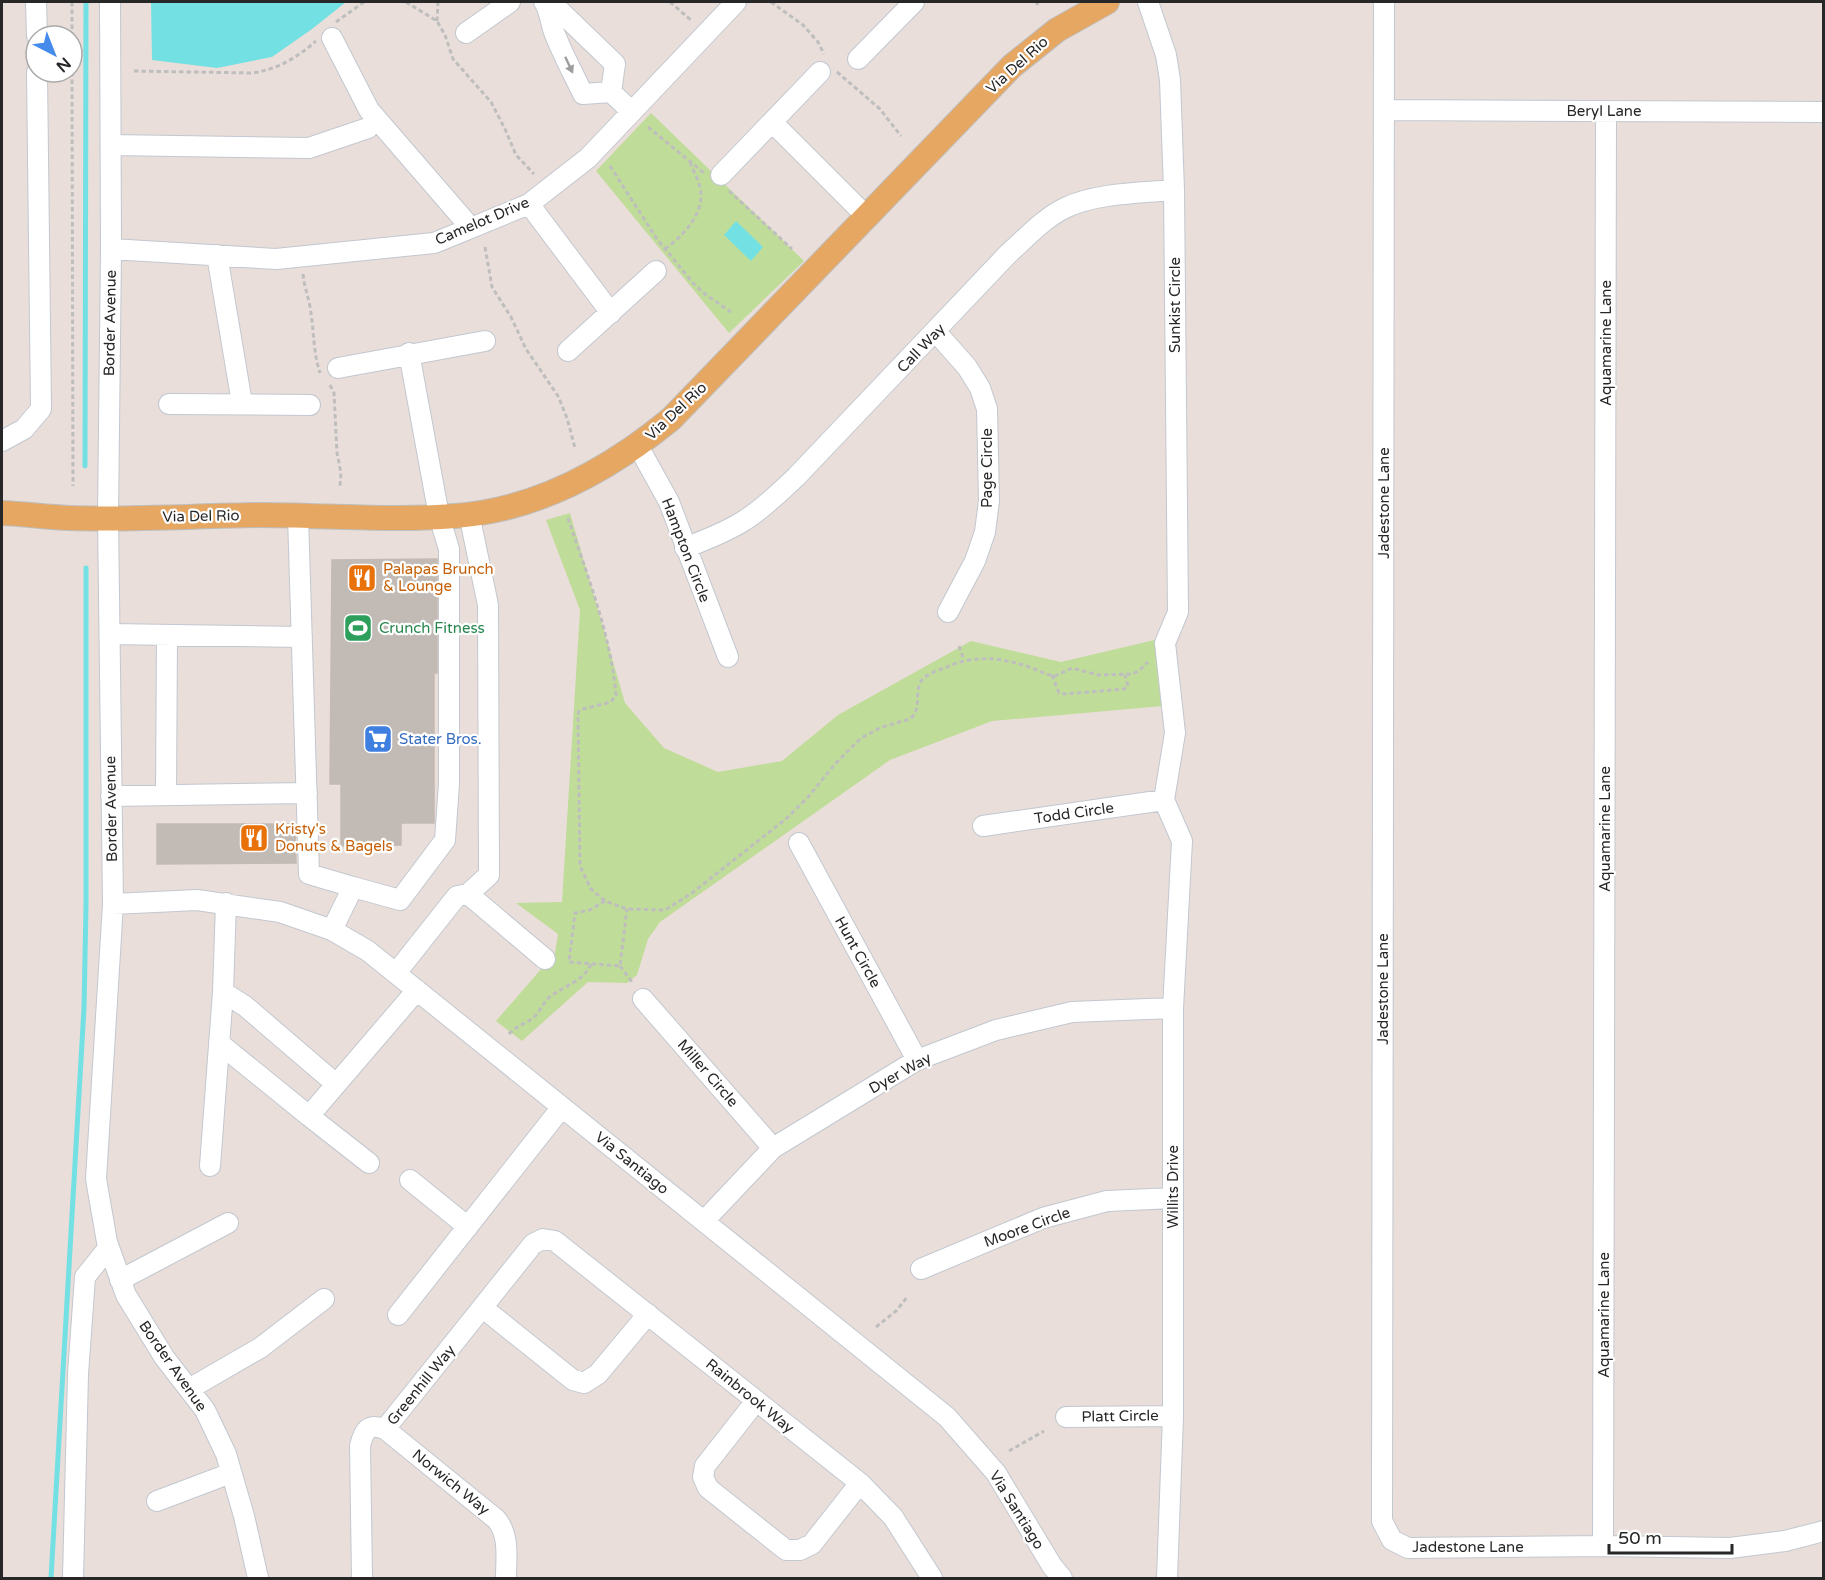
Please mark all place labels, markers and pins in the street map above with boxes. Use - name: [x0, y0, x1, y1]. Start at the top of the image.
- place label: Palapas Brunch & Lounge: [383, 560, 494, 595]
- restaurant icon: Palapas Brunch & Lounge: [346, 562, 378, 594]
- sports icon: Crunch Fitness: [342, 612, 374, 644]
- place label: Crunch Fitness: [379, 619, 485, 637]
- supermarket icon: Stater Bros.: [362, 723, 394, 755]
- place label: Stater Bros.: [399, 730, 482, 748]
- place label: Kristy's Donuts & Bagels: [275, 820, 393, 855]
- restaurant icon: Kristy's Donuts & Bagels: [238, 822, 270, 854]

